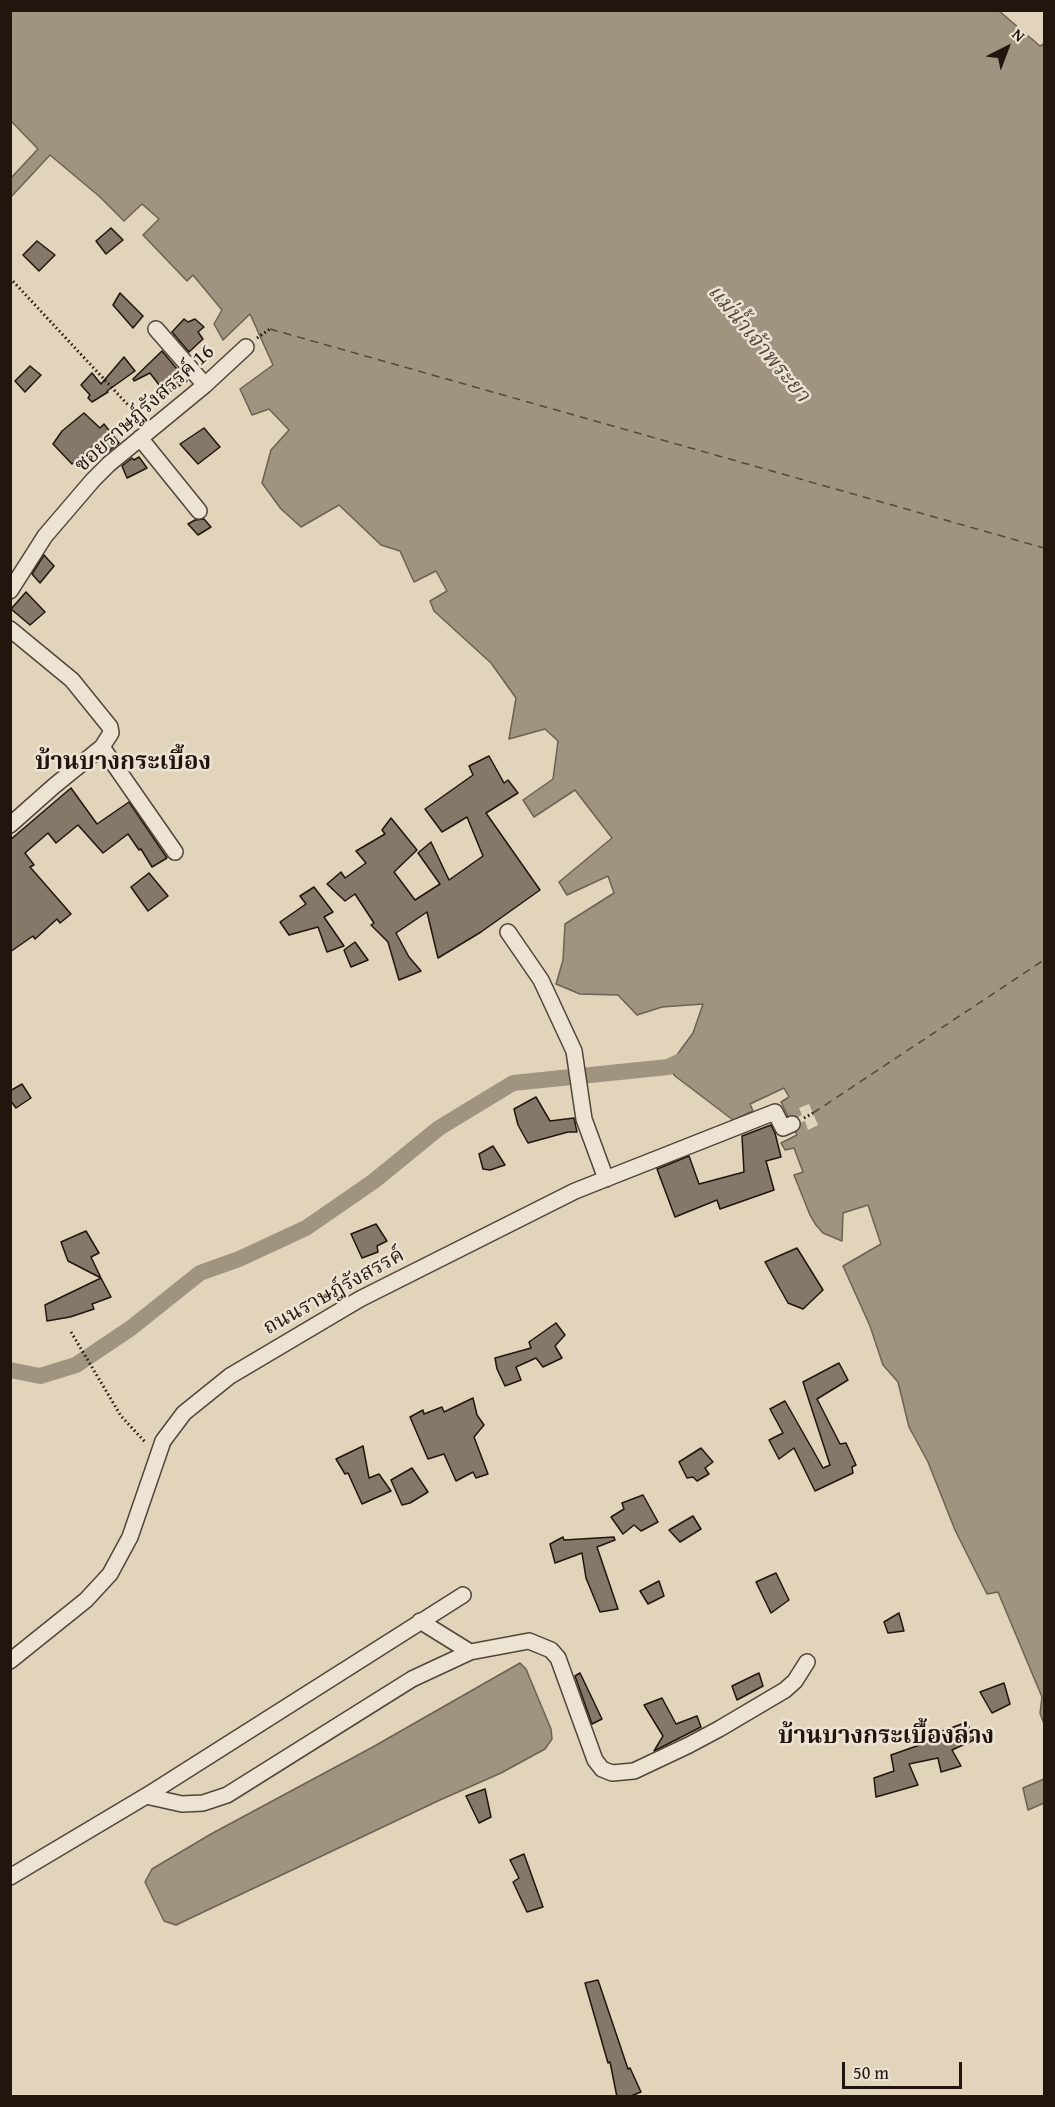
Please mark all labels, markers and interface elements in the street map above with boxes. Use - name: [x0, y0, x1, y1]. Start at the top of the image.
- north arrow: [977, 18, 1037, 78]
- text: N: [1007, 22, 1031, 47]
- water label: แม่น้ำเจ้าพระยา: [701, 280, 815, 408]
- street label: ซอยราษฎ์รังสรรค์ 16: [70, 340, 220, 478]
- district label: บ้านบางกระเบื้อง: [35, 749, 211, 777]
- street label: ถนนราษฎ์รังสรรค์: [259, 1243, 409, 1341]
- district label: บ้านบางกระเบื้องล่าง: [778, 1723, 994, 1751]
- scale bar: [845, 2050, 965, 2088]
- text: 50 m: [853, 2059, 889, 2086]

